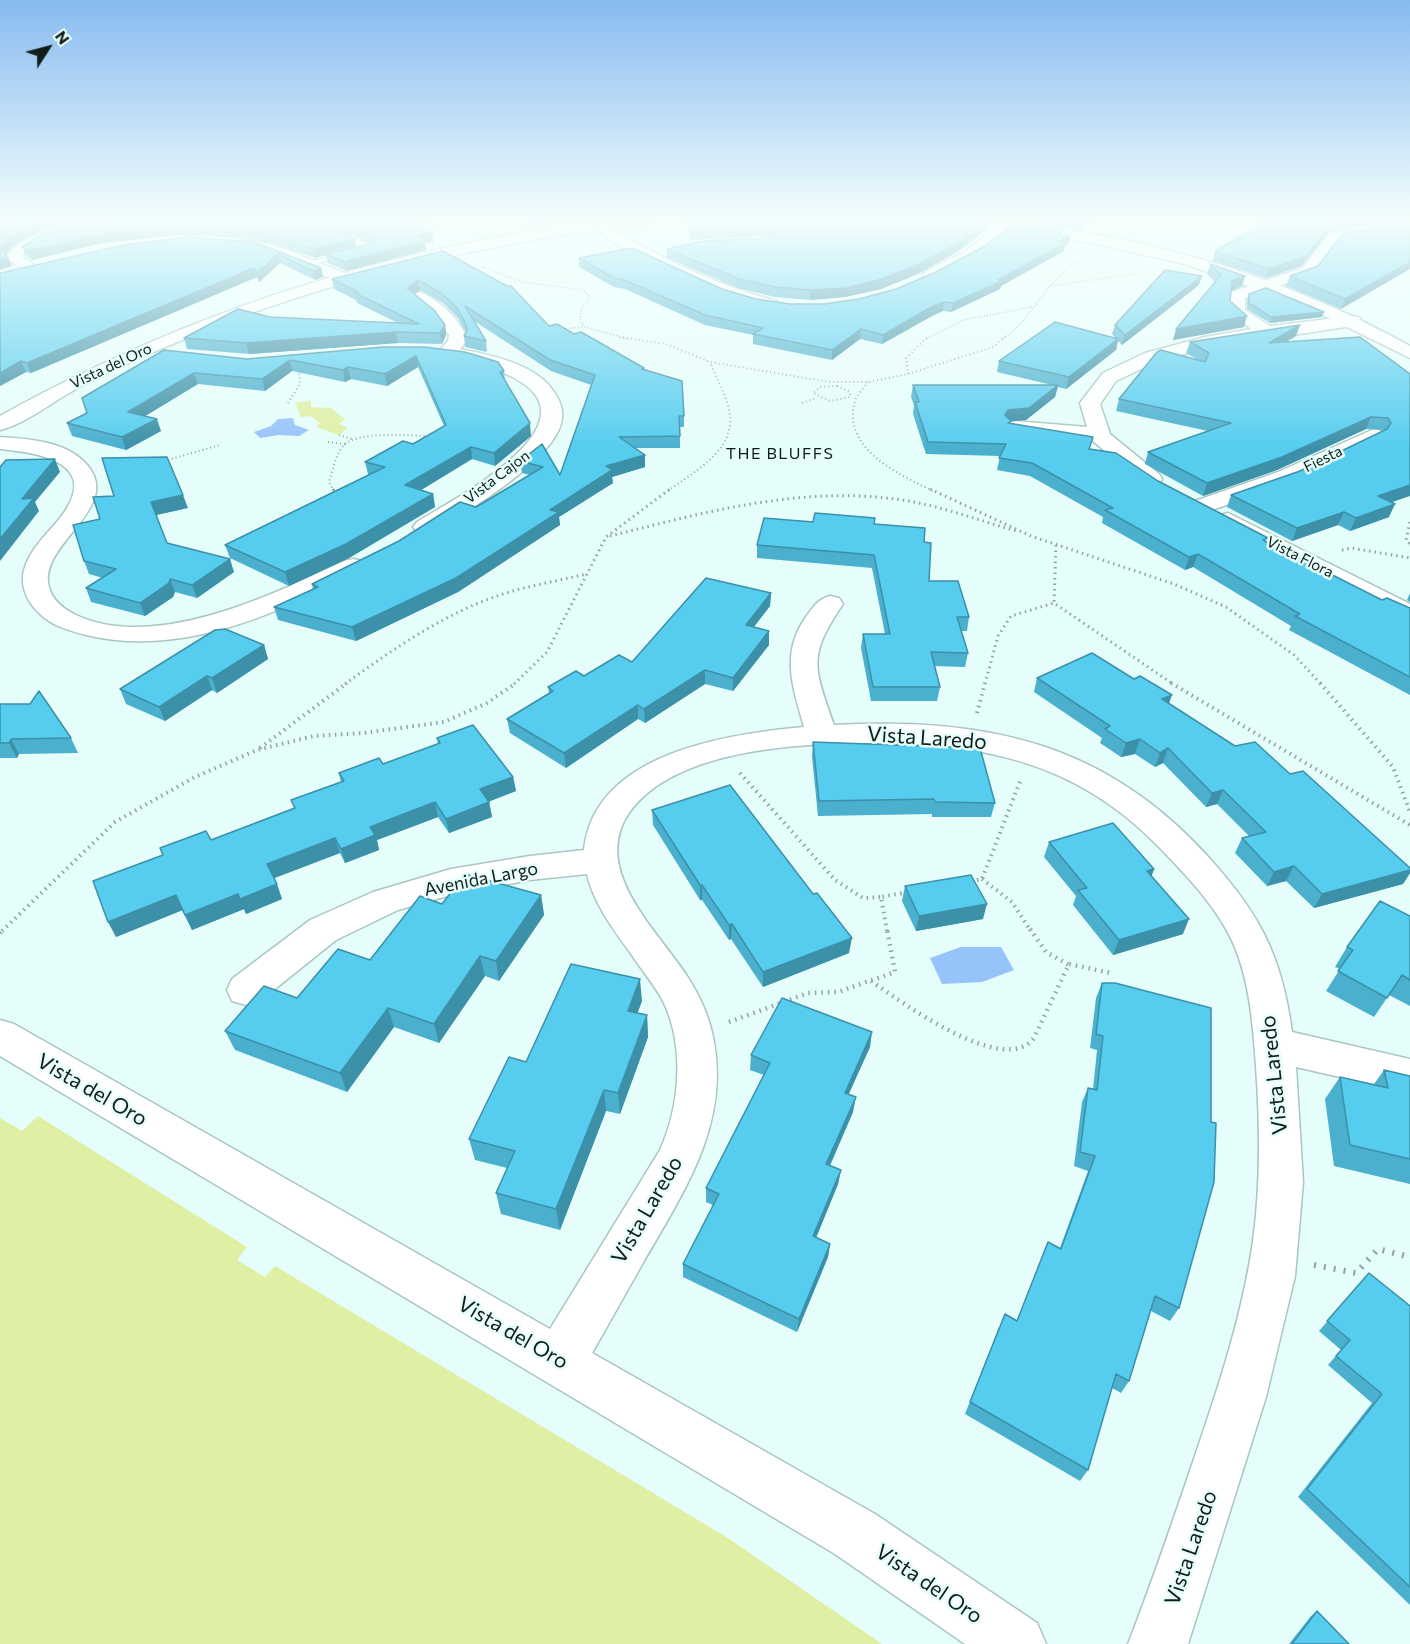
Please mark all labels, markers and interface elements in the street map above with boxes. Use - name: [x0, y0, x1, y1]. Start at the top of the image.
- north arrow: [18, 18, 78, 78]
- text: N: [52, 27, 74, 48]
- street label: Vista del Oro: [67, 339, 155, 393]
- street label: Fiesta: [1301, 442, 1345, 476]
- district label: THE BLUFFS: [726, 444, 834, 464]
- street label: Vista Cajon: [461, 447, 533, 507]
- street label: Vista Flora: [1263, 532, 1337, 582]
- street label: Vista Laredo: [866, 721, 988, 755]
- street label: Avenida Largo: [422, 857, 540, 901]
- street label: Vista Laredo: [1255, 1014, 1293, 1136]
- street label: Vista del Oro: [32, 1048, 152, 1132]
- street label: Vista Laredo: [606, 1152, 688, 1268]
- street label: Vista del Oro: [453, 1291, 573, 1375]
- street label: Vista Laredo: [1160, 1487, 1222, 1609]
- street label: Vista del Oro: [871, 1539, 987, 1629]

